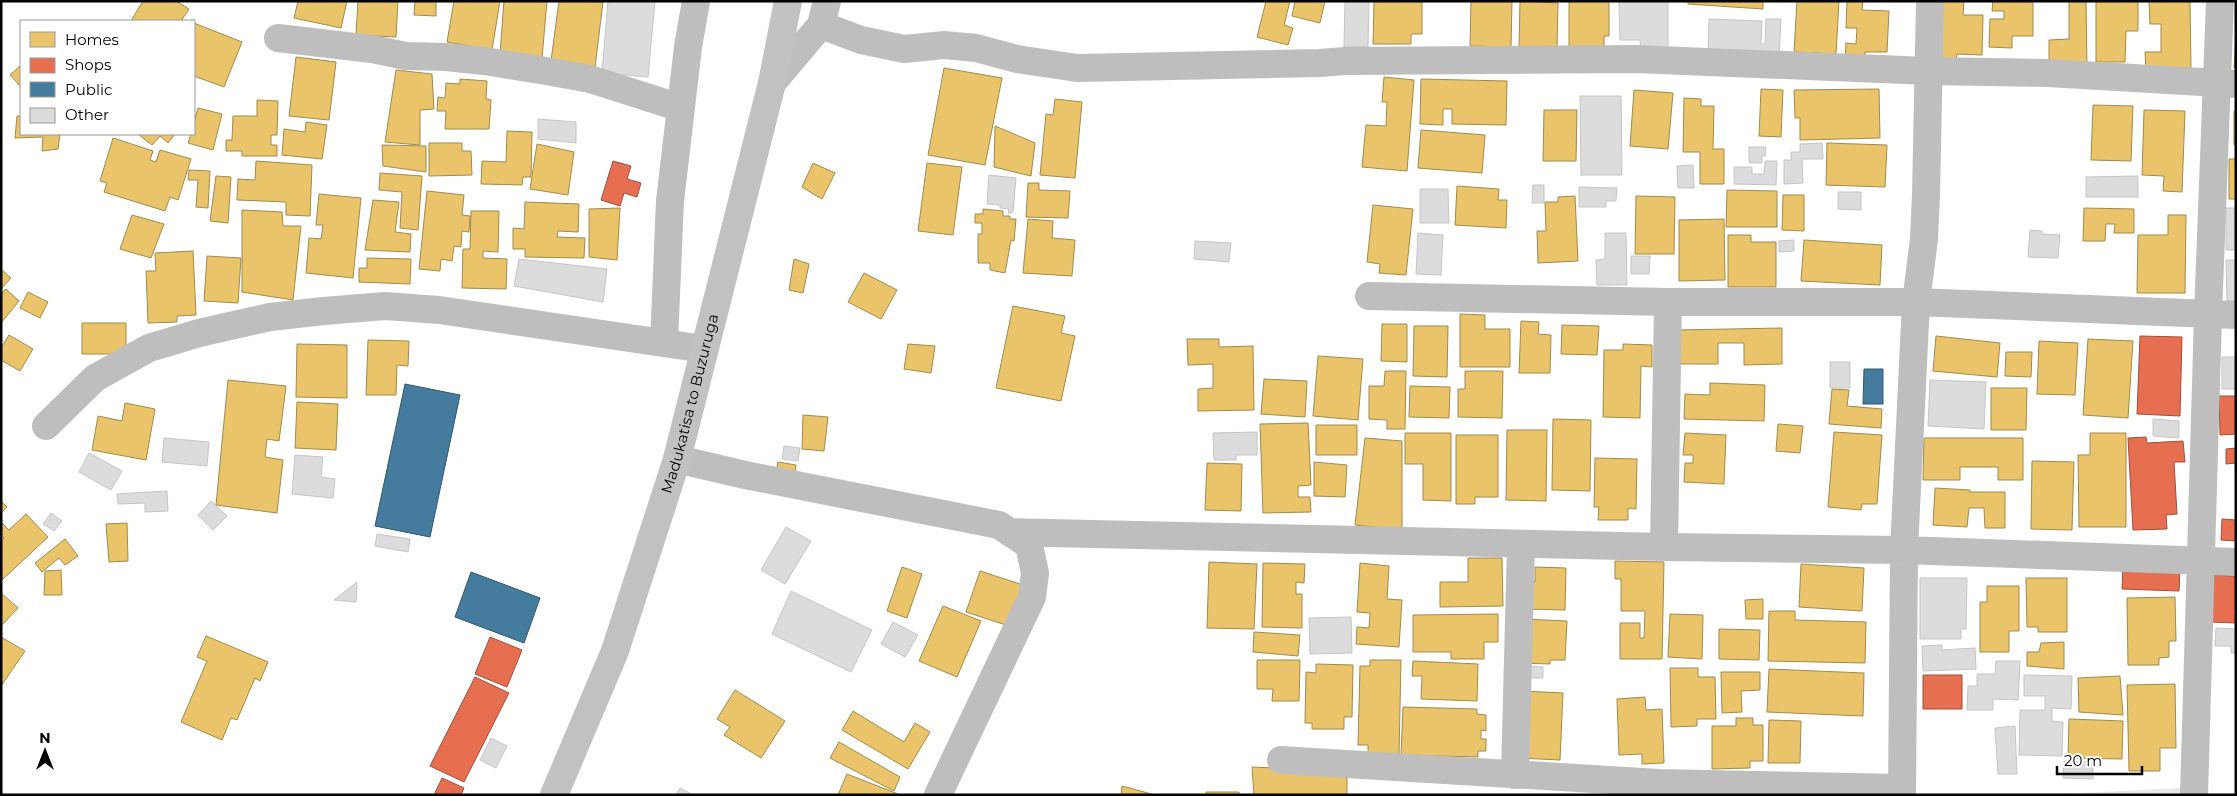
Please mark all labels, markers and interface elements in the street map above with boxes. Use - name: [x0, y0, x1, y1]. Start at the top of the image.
- legend: [20, 20, 195, 135]
- text: Homes: [65, 30, 119, 49]
- text: Shops: [65, 55, 111, 74]
- text: Public: [65, 80, 113, 99]
- text: Other: [65, 105, 109, 124]
- street label: Madukatisa to Buzuruga: [657, 312, 722, 496]
- north arrow: [20, 726, 70, 776]
- text: N: [39, 729, 51, 747]
- scale bar: [2057, 744, 2142, 776]
- text: 20 m: [2064, 751, 2102, 770]

